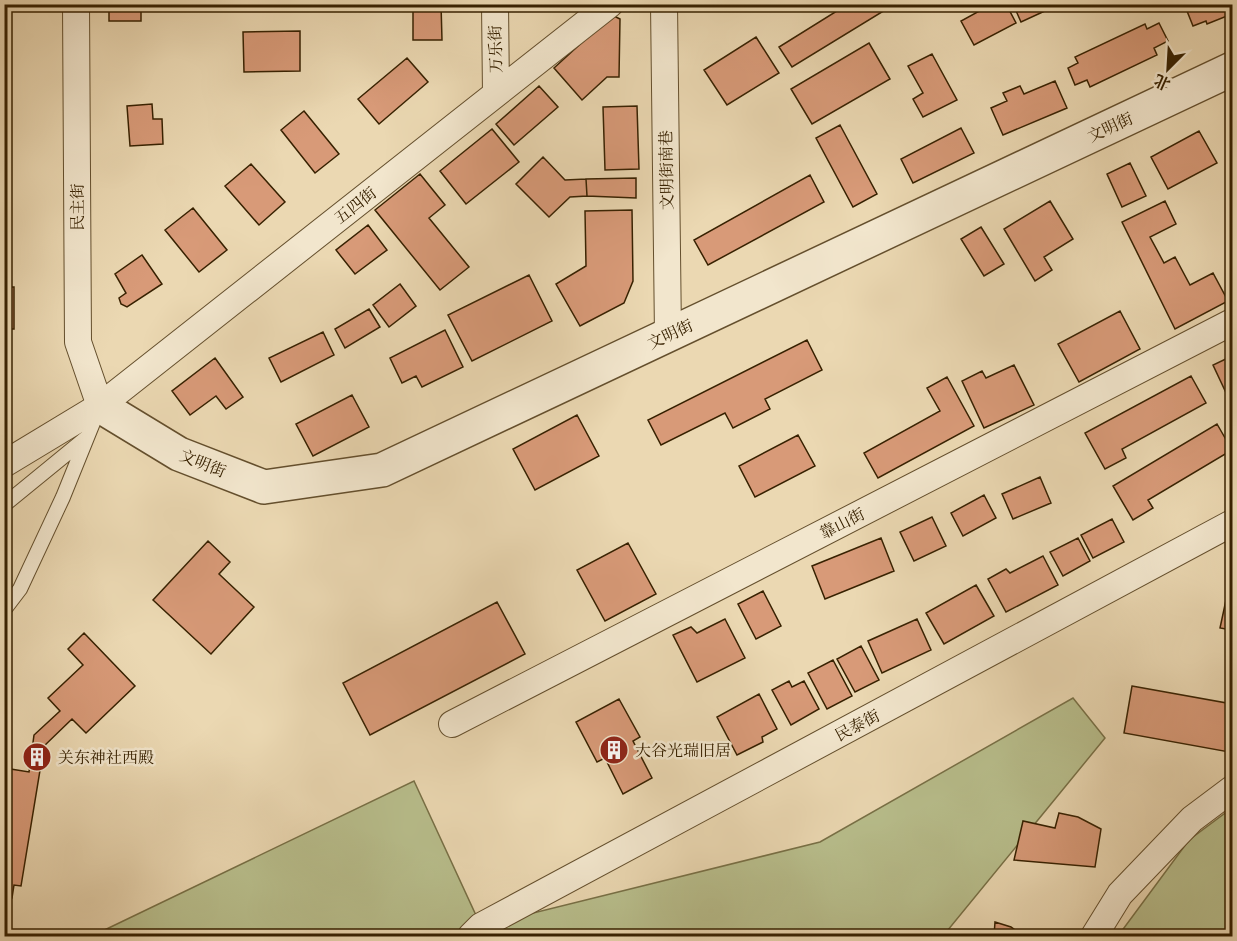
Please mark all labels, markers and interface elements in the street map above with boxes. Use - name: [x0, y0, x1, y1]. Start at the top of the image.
- street label: 万乐街: [485, 25, 505, 73]
- north arrow: [1138, 39, 1198, 99]
- text: 北: [1151, 70, 1173, 95]
- street label: 文明街: [1084, 108, 1136, 146]
- street label: 文明街南巷: [655, 130, 677, 210]
- street label: 五四街: [330, 182, 380, 228]
- street label: 民主街: [67, 183, 87, 231]
- street label: 文明街: [644, 315, 696, 353]
- street label: 文明街: [177, 445, 229, 481]
- street label: 靠山街: [816, 503, 868, 543]
- street label: 民泰街: [831, 705, 883, 745]
- building icon: 大谷光瑞旧居: [598, 734, 630, 766]
- place label: 大谷光瑞旧居: [635, 740, 731, 760]
- building icon: 关东神社西殿: [21, 741, 53, 773]
- place label: 关东神社西殿: [58, 747, 154, 767]

